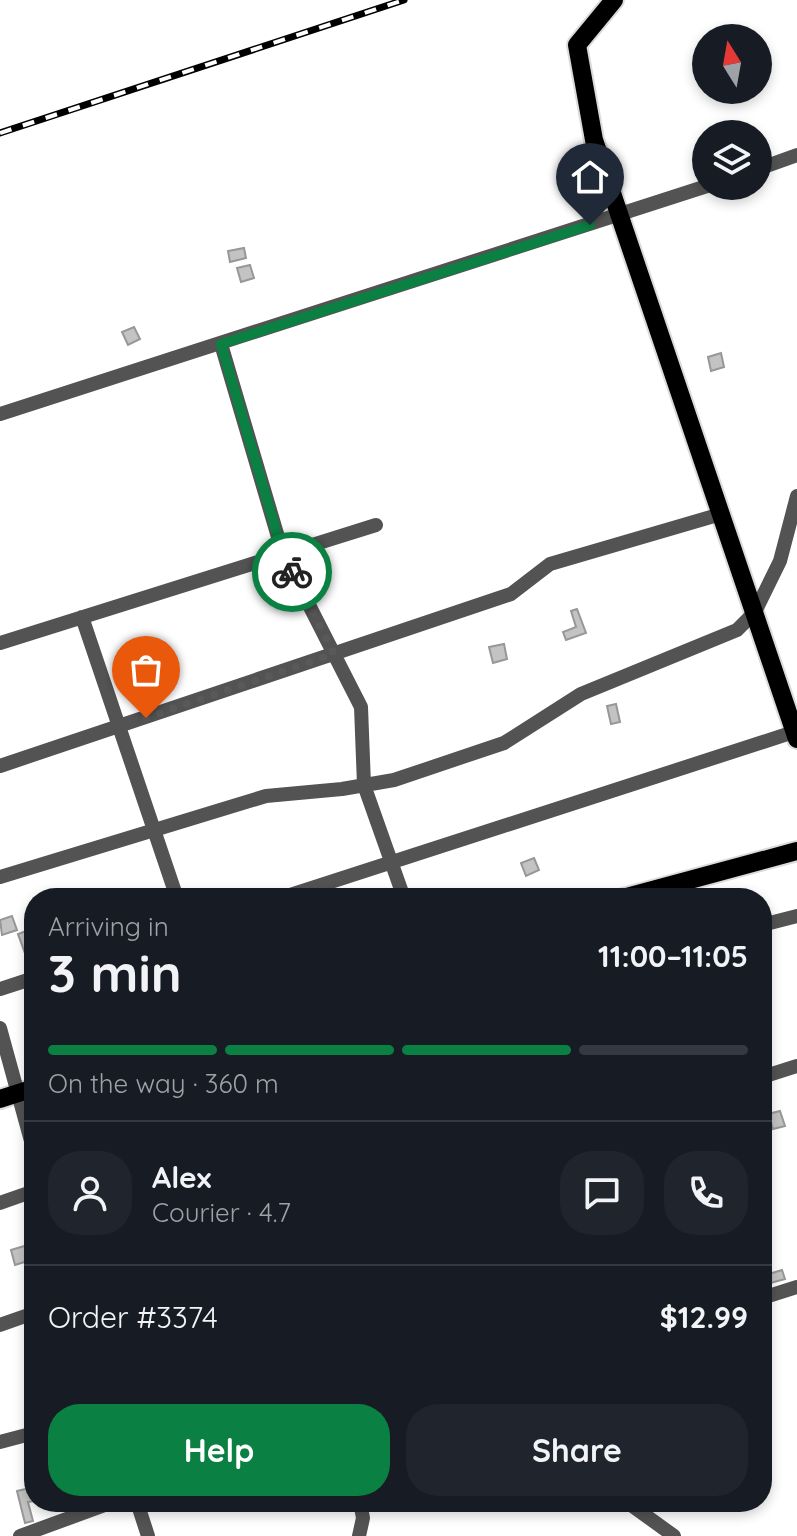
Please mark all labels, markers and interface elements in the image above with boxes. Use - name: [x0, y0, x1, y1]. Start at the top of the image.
- north arrow: [692, 24, 772, 104]
- map controls: [692, 24, 772, 200]
- button: layers: [692, 120, 772, 200]
- pin: [556, 143, 624, 225]
- icon: home: [568, 155, 612, 199]
- courier: [252, 532, 332, 612]
- icon: bike: [270, 550, 314, 594]
- pin: [112, 636, 180, 718]
- icon: bag: [124, 648, 168, 692]
- text: Arriving in: [48, 910, 169, 943]
- text: 11:00–11:05: [598, 937, 748, 975]
- text: 3 min: [48, 940, 182, 1005]
- text: On the way · 360 m: [48, 1067, 279, 1100]
- button: person: [48, 1151, 132, 1235]
- button: chat: [560, 1151, 644, 1235]
- button: phone: [664, 1151, 748, 1235]
- text: Alex: [152, 1158, 211, 1196]
- text: Courier · 4.7: [152, 1196, 291, 1229]
- text: Order #3374: [48, 1298, 218, 1336]
- text: $12.99: [660, 1298, 748, 1336]
- button: Help: [48, 1404, 390, 1496]
- button: Share: [406, 1404, 748, 1496]

